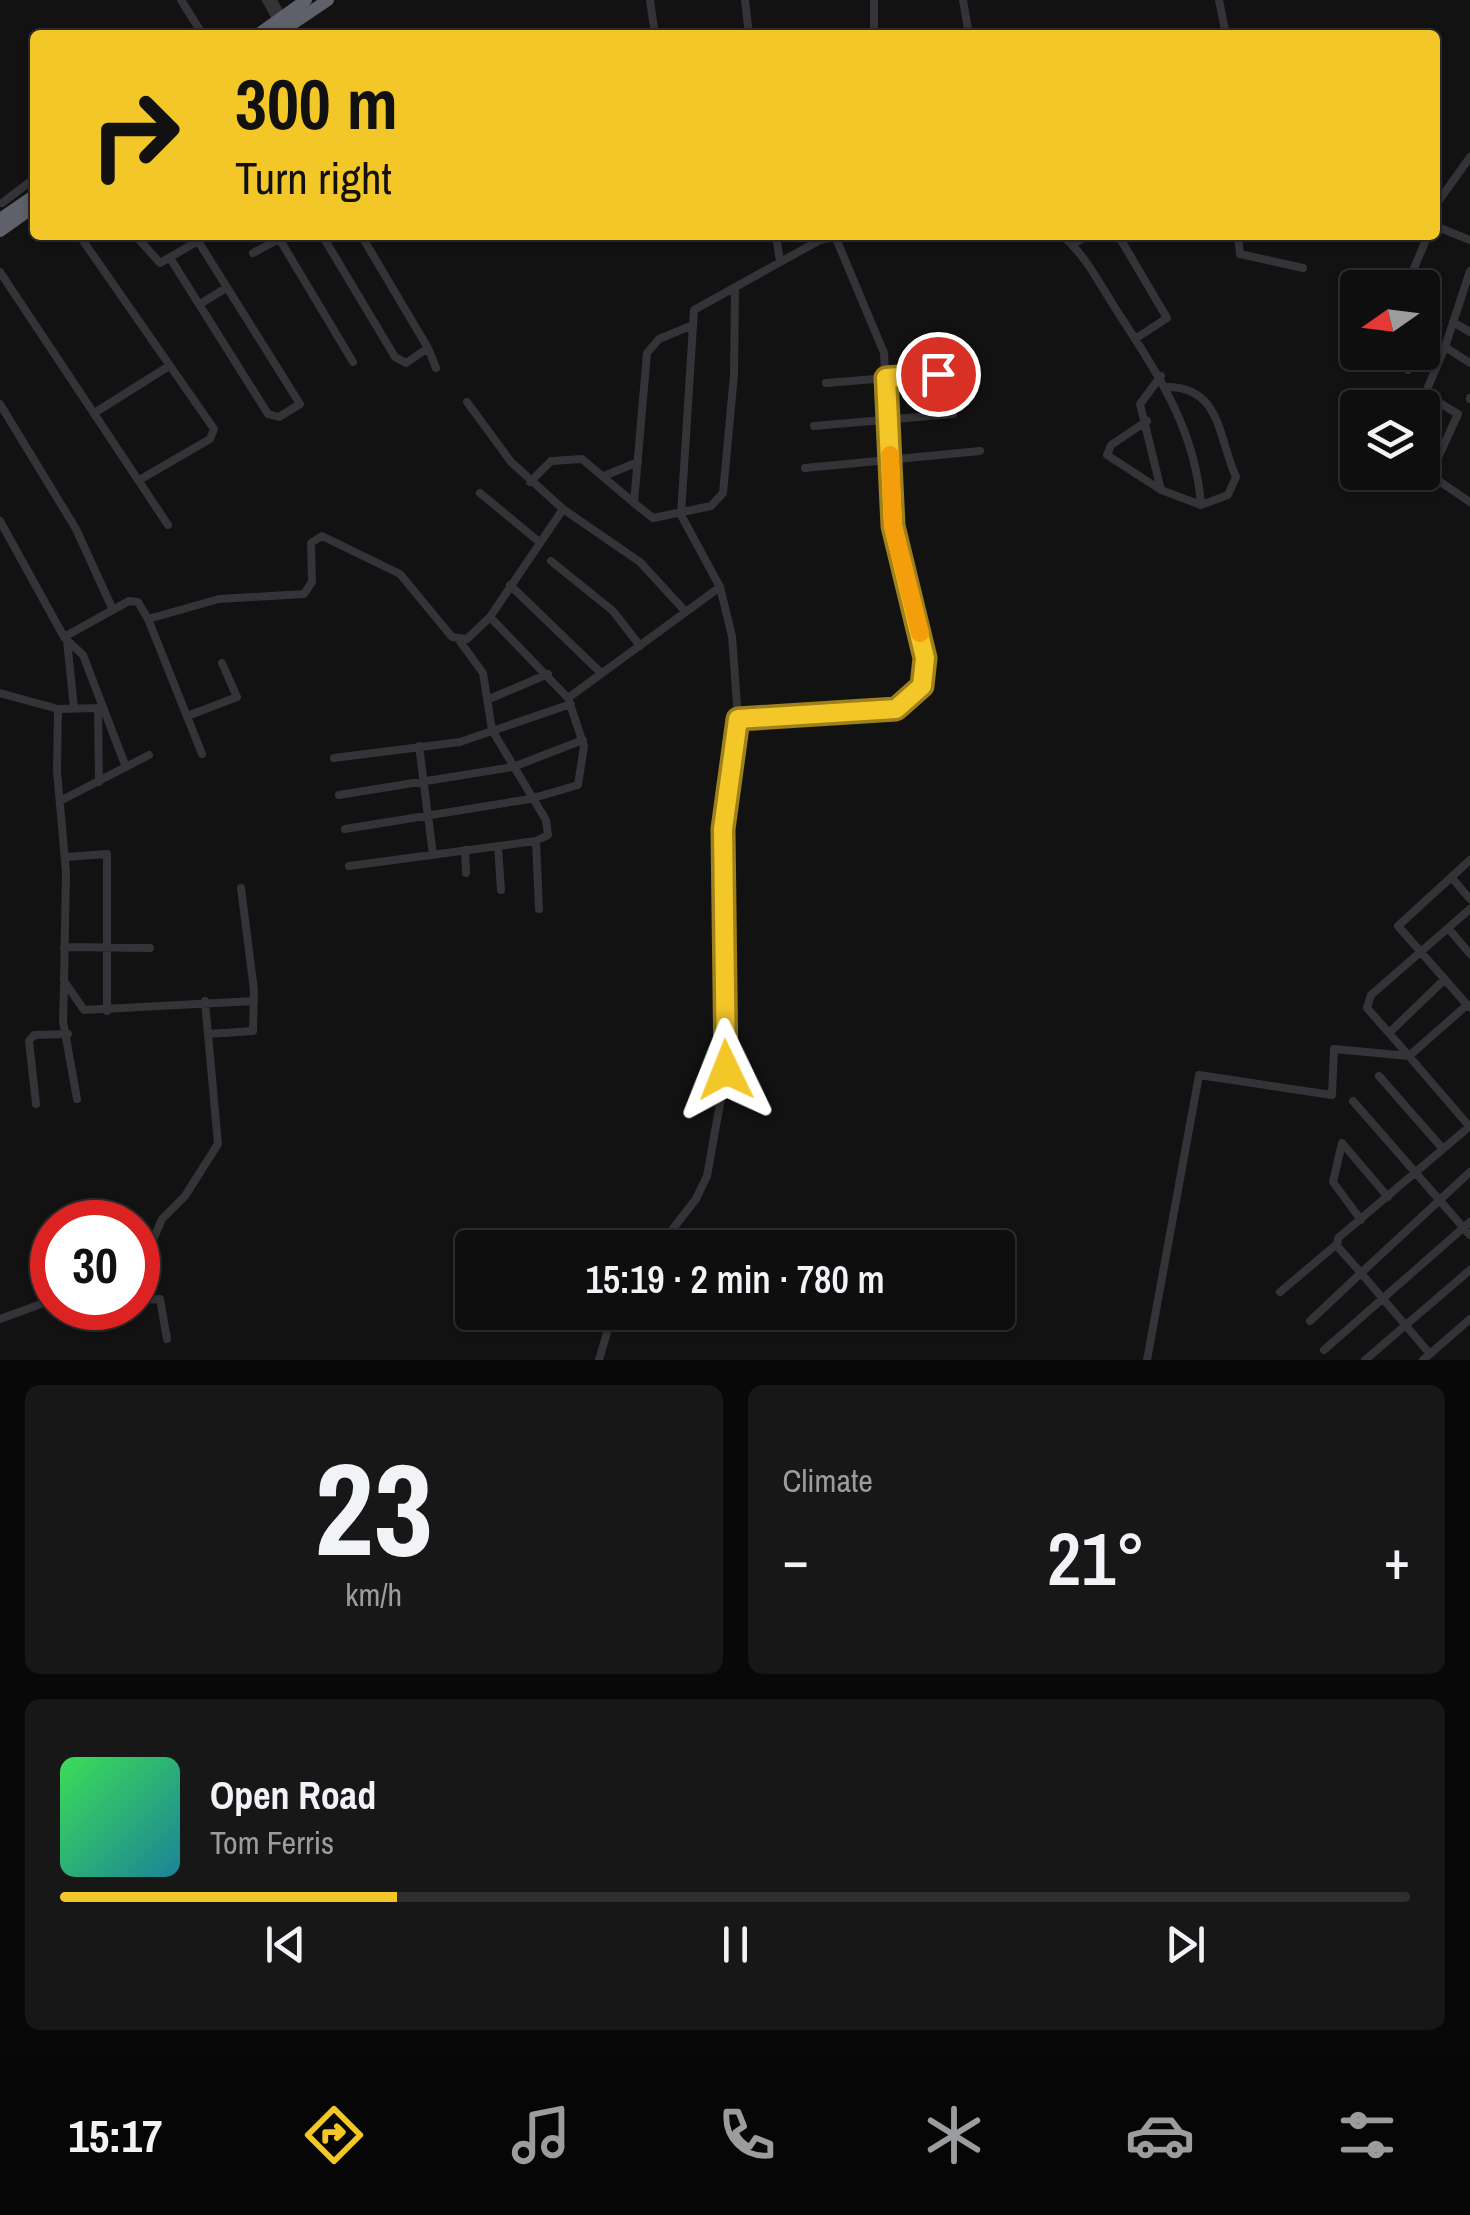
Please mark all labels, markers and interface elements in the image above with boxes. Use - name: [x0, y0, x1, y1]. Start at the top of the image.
- text: 300 m: [235, 57, 398, 151]
- icon: right: [70, 70, 200, 200]
- text: Turn right: [235, 147, 392, 208]
- north arrow: [1340, 270, 1440, 370]
- map controls: [1340, 270, 1440, 490]
- pin: [896, 332, 981, 417]
- icon: arrive: [911, 347, 966, 402]
- button: layers: [1340, 390, 1440, 490]
- position arrow: [674, 1018, 778, 1122]
- speed limit sign: 30: [30, 1200, 160, 1330]
- text: 15:19 · 2 min · 780 m: [585, 1254, 885, 1305]
- text: 23: [314, 1420, 433, 1596]
- text: Climate: [783, 1459, 873, 1502]
- text: 21°: [1047, 1507, 1145, 1608]
- text: −: [783, 1522, 809, 1596]
- text: +: [1384, 1522, 1410, 1596]
- text: km/h: [345, 1573, 402, 1616]
- text: Open Road: [210, 1770, 376, 1821]
- text: Tom Ferris: [210, 1821, 334, 1864]
- icon: previous: [258, 1917, 313, 1972]
- icon: pause: [708, 1917, 763, 1972]
- icon: next: [1158, 1917, 1213, 1972]
- icon: directions: [299, 2100, 369, 2170]
- icon: music: [506, 2100, 576, 2170]
- icon: phone: [712, 2100, 782, 2170]
- icon: climate: [919, 2100, 989, 2170]
- icon: car: [1125, 2100, 1195, 2170]
- icon: filters: [1332, 2100, 1402, 2170]
- text: 15:17: [68, 2105, 163, 2166]

